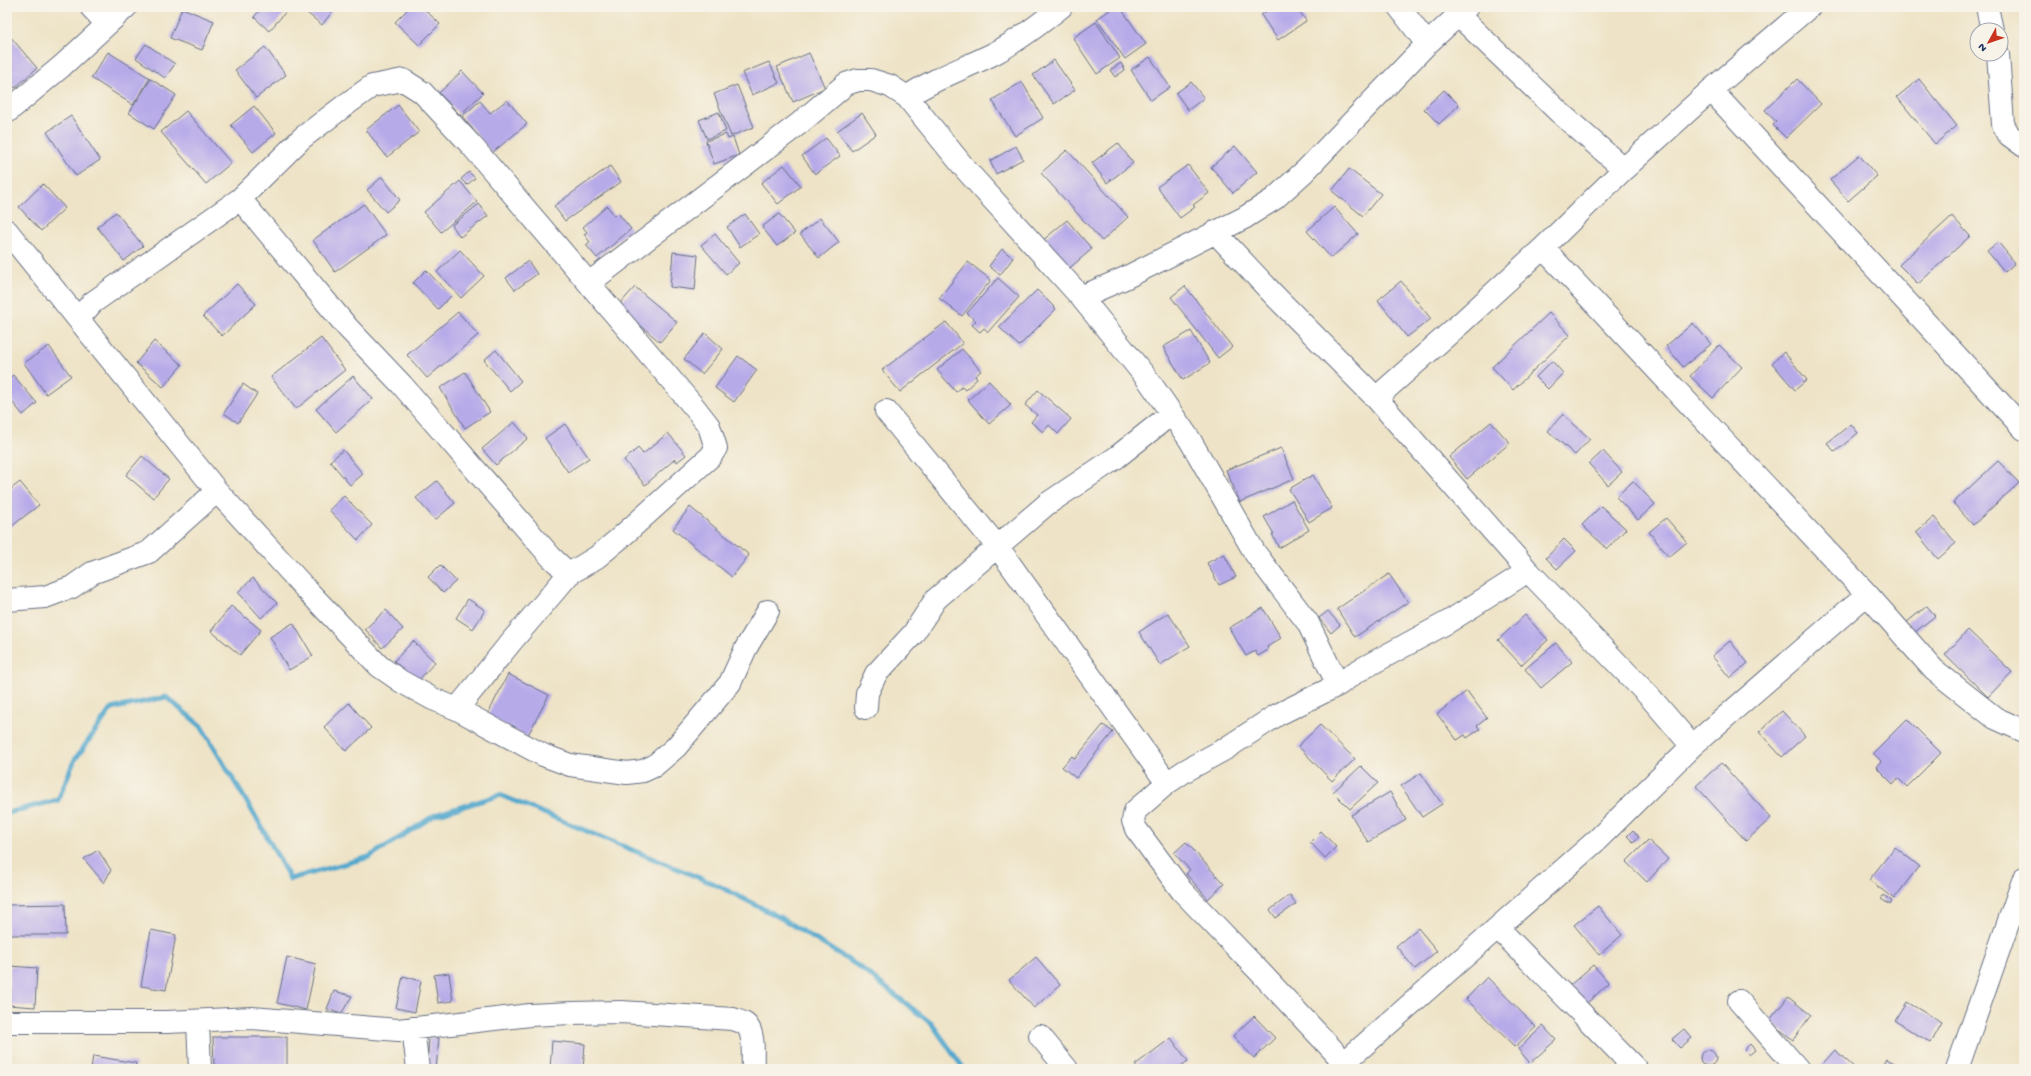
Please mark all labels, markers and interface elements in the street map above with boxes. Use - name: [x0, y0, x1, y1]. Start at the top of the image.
- north arrow: [1969, 22, 2009, 62]
- text: N: [1976, 41, 1990, 54]

